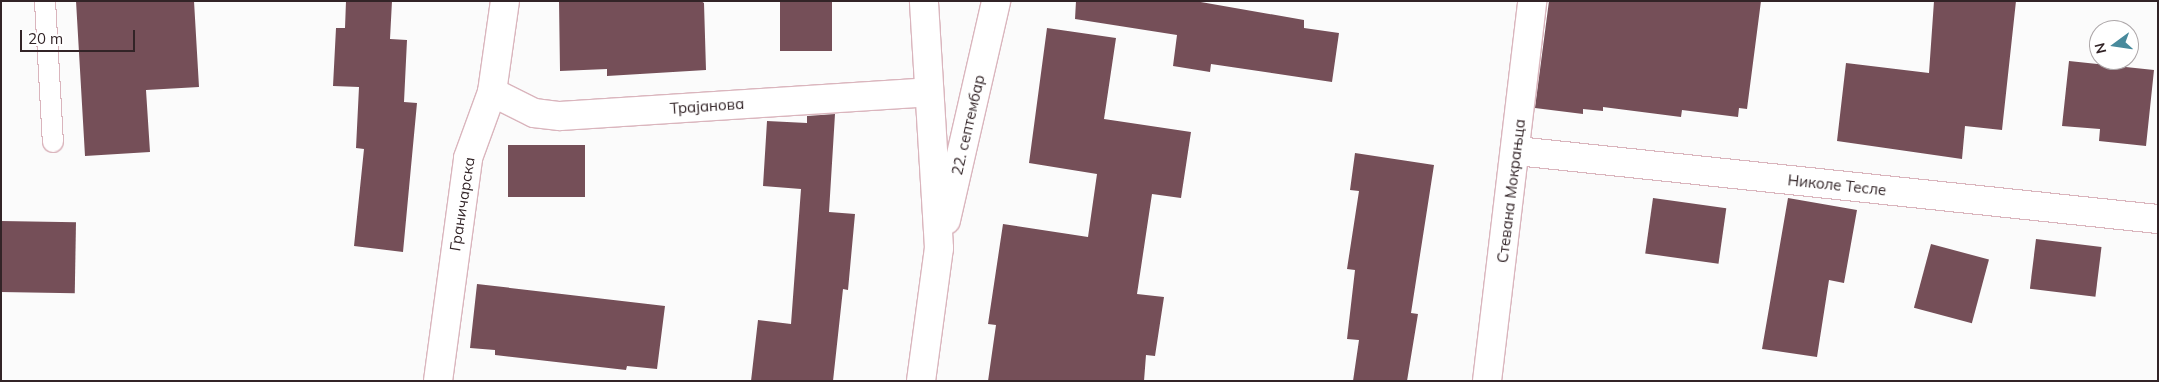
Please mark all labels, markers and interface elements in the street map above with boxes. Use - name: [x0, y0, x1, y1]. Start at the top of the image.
- scale bar: [22, 20, 138, 52]
- north arrow: [2089, 20, 2139, 70]
- text: 20 m: [28, 29, 63, 48]
- text: N: [2090, 41, 2110, 56]
- street label: 22. септембар: [948, 73, 988, 177]
- street label: Трајанова: [669, 94, 745, 118]
- street label: Стевана Мокрањца: [1493, 118, 1529, 264]
- street label: Граничарска: [446, 156, 478, 252]
- street label: Николе Тесле: [1787, 171, 1887, 199]

